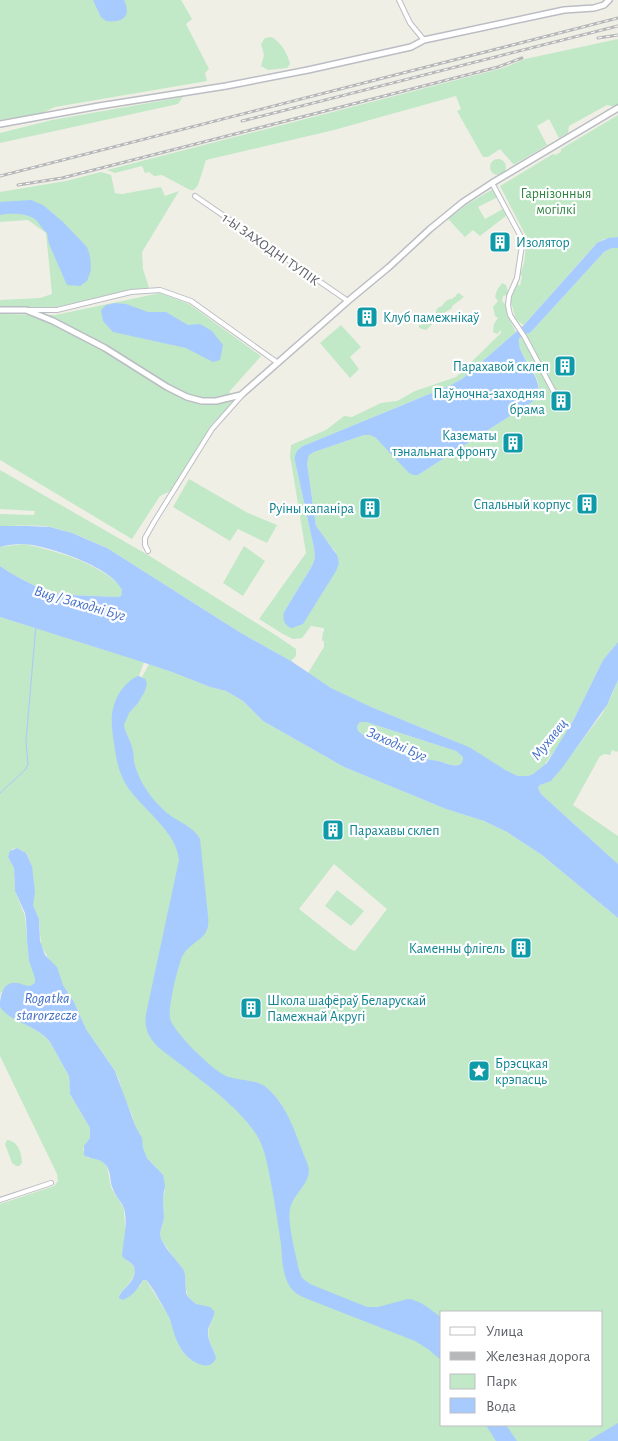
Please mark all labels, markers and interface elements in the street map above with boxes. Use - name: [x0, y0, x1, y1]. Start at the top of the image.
- park label: Гарнізонныя могілкі: [521, 187, 591, 217]
- street label: 1-Ы ЗАХОДНІ ТУПІК: [219, 211, 322, 289]
- building icon: Изолятор: [488, 230, 512, 254]
- place label: Изолятор: [516, 236, 570, 250]
- building icon: Клуб памежнікаў: [355, 305, 379, 329]
- place label: Клуб памежнікаў: [383, 311, 479, 325]
- building icon: Парахавой склеп: [553, 354, 577, 378]
- place label: Парахавой склеп: [453, 360, 549, 374]
- place label: Паўночна-заходняя брама: [433, 387, 546, 417]
- building icon: Паўночна-заходняя брама: [549, 389, 573, 413]
- place label: Казематы тэнальнага фронту: [391, 429, 497, 459]
- building icon: Казематы тэнальнага фронту: [501, 431, 525, 455]
- building icon: Спальный корпус: [575, 492, 599, 516]
- building icon: Руіны капаніра: [358, 496, 382, 520]
- place label: Спальный корпус: [473, 498, 571, 512]
- place label: Руіны капаніра: [269, 502, 355, 516]
- water label: Bug / Заходні Буг: [33, 583, 127, 624]
- water label: Мухавец: [528, 716, 570, 763]
- water label: Заходні Буг: [365, 725, 429, 764]
- building icon: Парахавы склеп: [321, 818, 345, 842]
- place label: Парахавы склеп: [349, 824, 440, 838]
- building icon: Каменны флігель: [509, 936, 533, 960]
- place label: Каменны флігель: [409, 942, 505, 956]
- water label: Rogatka starorzecze: [16, 991, 78, 1023]
- place label: Школа шафёраў Беларускай Памежнай Акругі: [267, 994, 426, 1024]
- building icon: Школа шафёраў Беларускай Памежнай Акругі: [239, 996, 263, 1020]
- place label: Брэсцкая крэпасць: [495, 1057, 548, 1087]
- place icon: Брэсцкая крэпасць: [467, 1059, 491, 1083]
- legend: [440, 1311, 603, 1426]
- text: Улица: [486, 1324, 523, 1339]
- text: Железная дорога: [486, 1349, 591, 1364]
- text: Парк: [486, 1374, 517, 1389]
- text: Вода: [486, 1399, 516, 1414]

